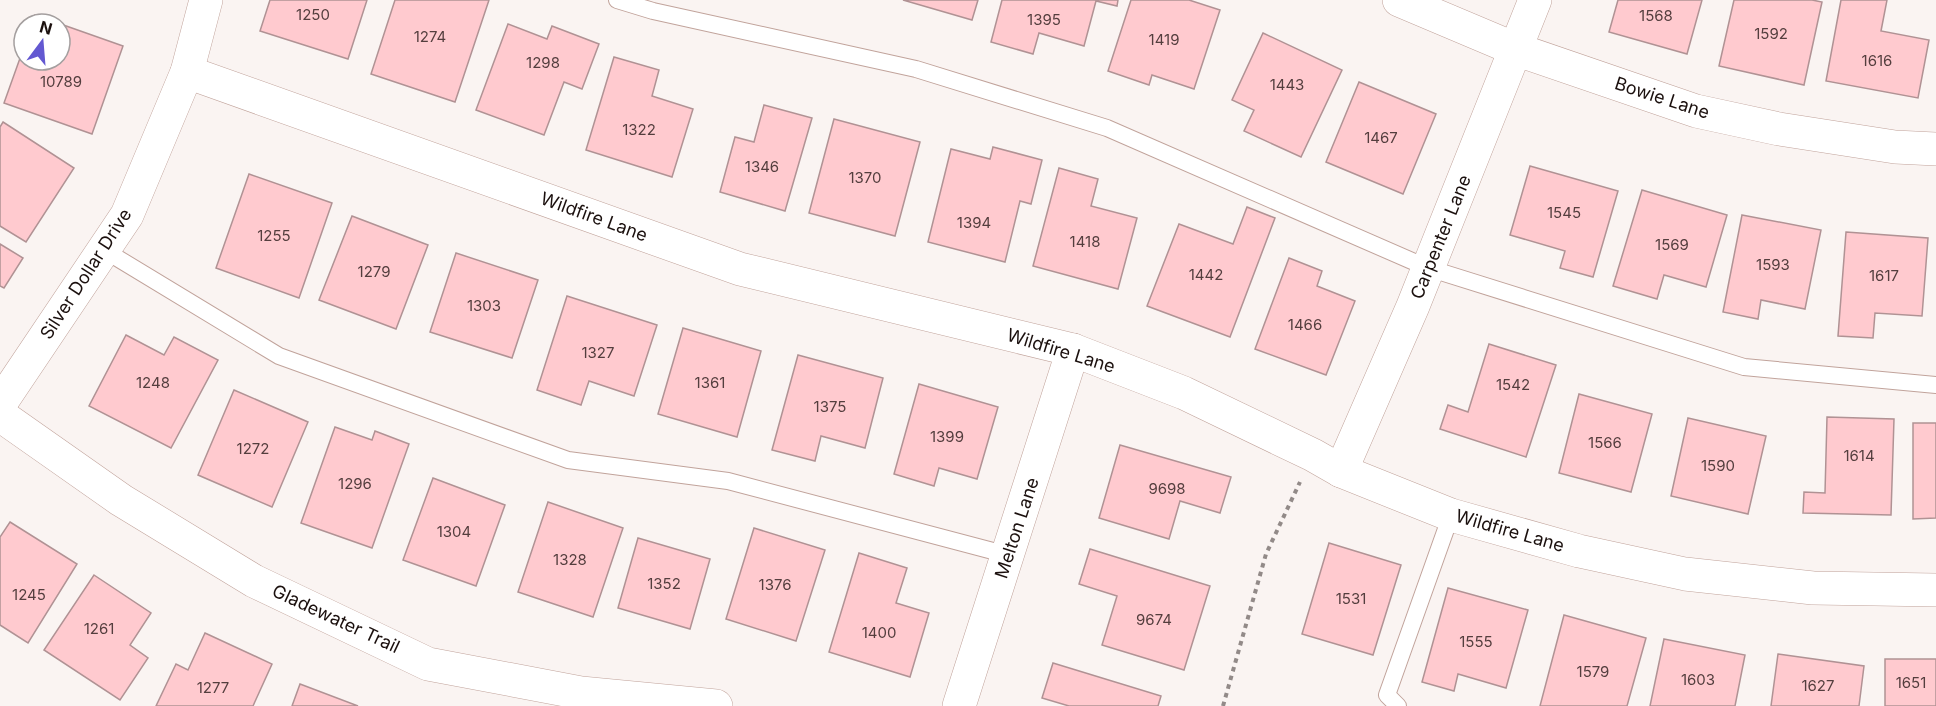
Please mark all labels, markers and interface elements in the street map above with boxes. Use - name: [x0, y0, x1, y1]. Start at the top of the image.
- house number: 1250: [296, 5, 330, 24]
- house number: 1568: [1639, 6, 1673, 25]
- house number: 1395: [1027, 10, 1061, 29]
- north arrow: [12, 12, 72, 72]
- text: N: [38, 16, 55, 39]
- house number: 1592: [1754, 24, 1788, 43]
- house number: 1274: [414, 27, 446, 46]
- house number: 1419: [1149, 30, 1179, 49]
- house number: 1616: [1862, 51, 1892, 70]
- house number: 1298: [526, 53, 560, 72]
- house number: 10789: [40, 72, 82, 91]
- street label: Bowie Lane: [1612, 72, 1712, 123]
- house number: 1443: [1270, 75, 1304, 94]
- house number: 1322: [622, 120, 656, 139]
- house number: 1467: [1364, 128, 1398, 147]
- house number: 1346: [745, 157, 779, 176]
- house number: 1370: [848, 168, 882, 187]
- street label: Carpenter Lane: [1406, 172, 1475, 302]
- street label: Wildfire Lane: [538, 188, 650, 246]
- house number: 1545: [1547, 203, 1581, 222]
- street label: Silver Dollar Drive: [35, 204, 136, 343]
- house number: 1394: [957, 213, 991, 232]
- house number: 1255: [257, 226, 291, 245]
- house number: 1418: [1070, 232, 1100, 251]
- house number: 1569: [1655, 235, 1689, 254]
- house number: 1593: [1756, 255, 1790, 274]
- house number: 1279: [358, 262, 390, 281]
- house number: 1442: [1189, 265, 1223, 284]
- house number: 1617: [1869, 266, 1899, 285]
- house number: 1303: [467, 296, 501, 315]
- house number: 1466: [1288, 315, 1322, 334]
- street label: Wildfire Lane: [1005, 324, 1118, 377]
- house number: 1327: [581, 343, 615, 362]
- house number: 1248: [136, 373, 170, 392]
- house number: 1361: [695, 373, 725, 392]
- house number: 1542: [1496, 375, 1530, 394]
- house number: 1375: [814, 397, 846, 416]
- house number: 1399: [930, 427, 964, 446]
- house number: 1566: [1588, 433, 1622, 452]
- house number: 1272: [237, 439, 269, 458]
- house number: 1614: [1843, 446, 1875, 465]
- house number: 1590: [1701, 456, 1735, 475]
- house number: 1296: [338, 474, 372, 493]
- street label: Melton Lane: [990, 475, 1043, 581]
- house number: 9698: [1148, 479, 1186, 498]
- street label: Wildfire Lane: [1453, 505, 1567, 556]
- house number: 1304: [437, 522, 471, 541]
- house number: 1328: [553, 550, 587, 569]
- house number: 1352: [647, 574, 681, 593]
- house number: 1376: [759, 575, 791, 594]
- street label: Gladewater Trail: [269, 580, 403, 657]
- house number: 1245: [12, 585, 46, 604]
- house number: 1531: [1336, 589, 1366, 608]
- house number: 9674: [1136, 610, 1172, 629]
- house number: 1261: [84, 619, 114, 638]
- house number: 1400: [862, 623, 896, 642]
- house number: 1555: [1459, 632, 1493, 651]
- house number: 1579: [1577, 662, 1609, 681]
- house number: 1603: [1681, 670, 1715, 689]
- house number: 1651: [1896, 673, 1926, 692]
- house number: 1627: [1801, 676, 1835, 695]
- house number: 1277: [197, 678, 229, 697]

